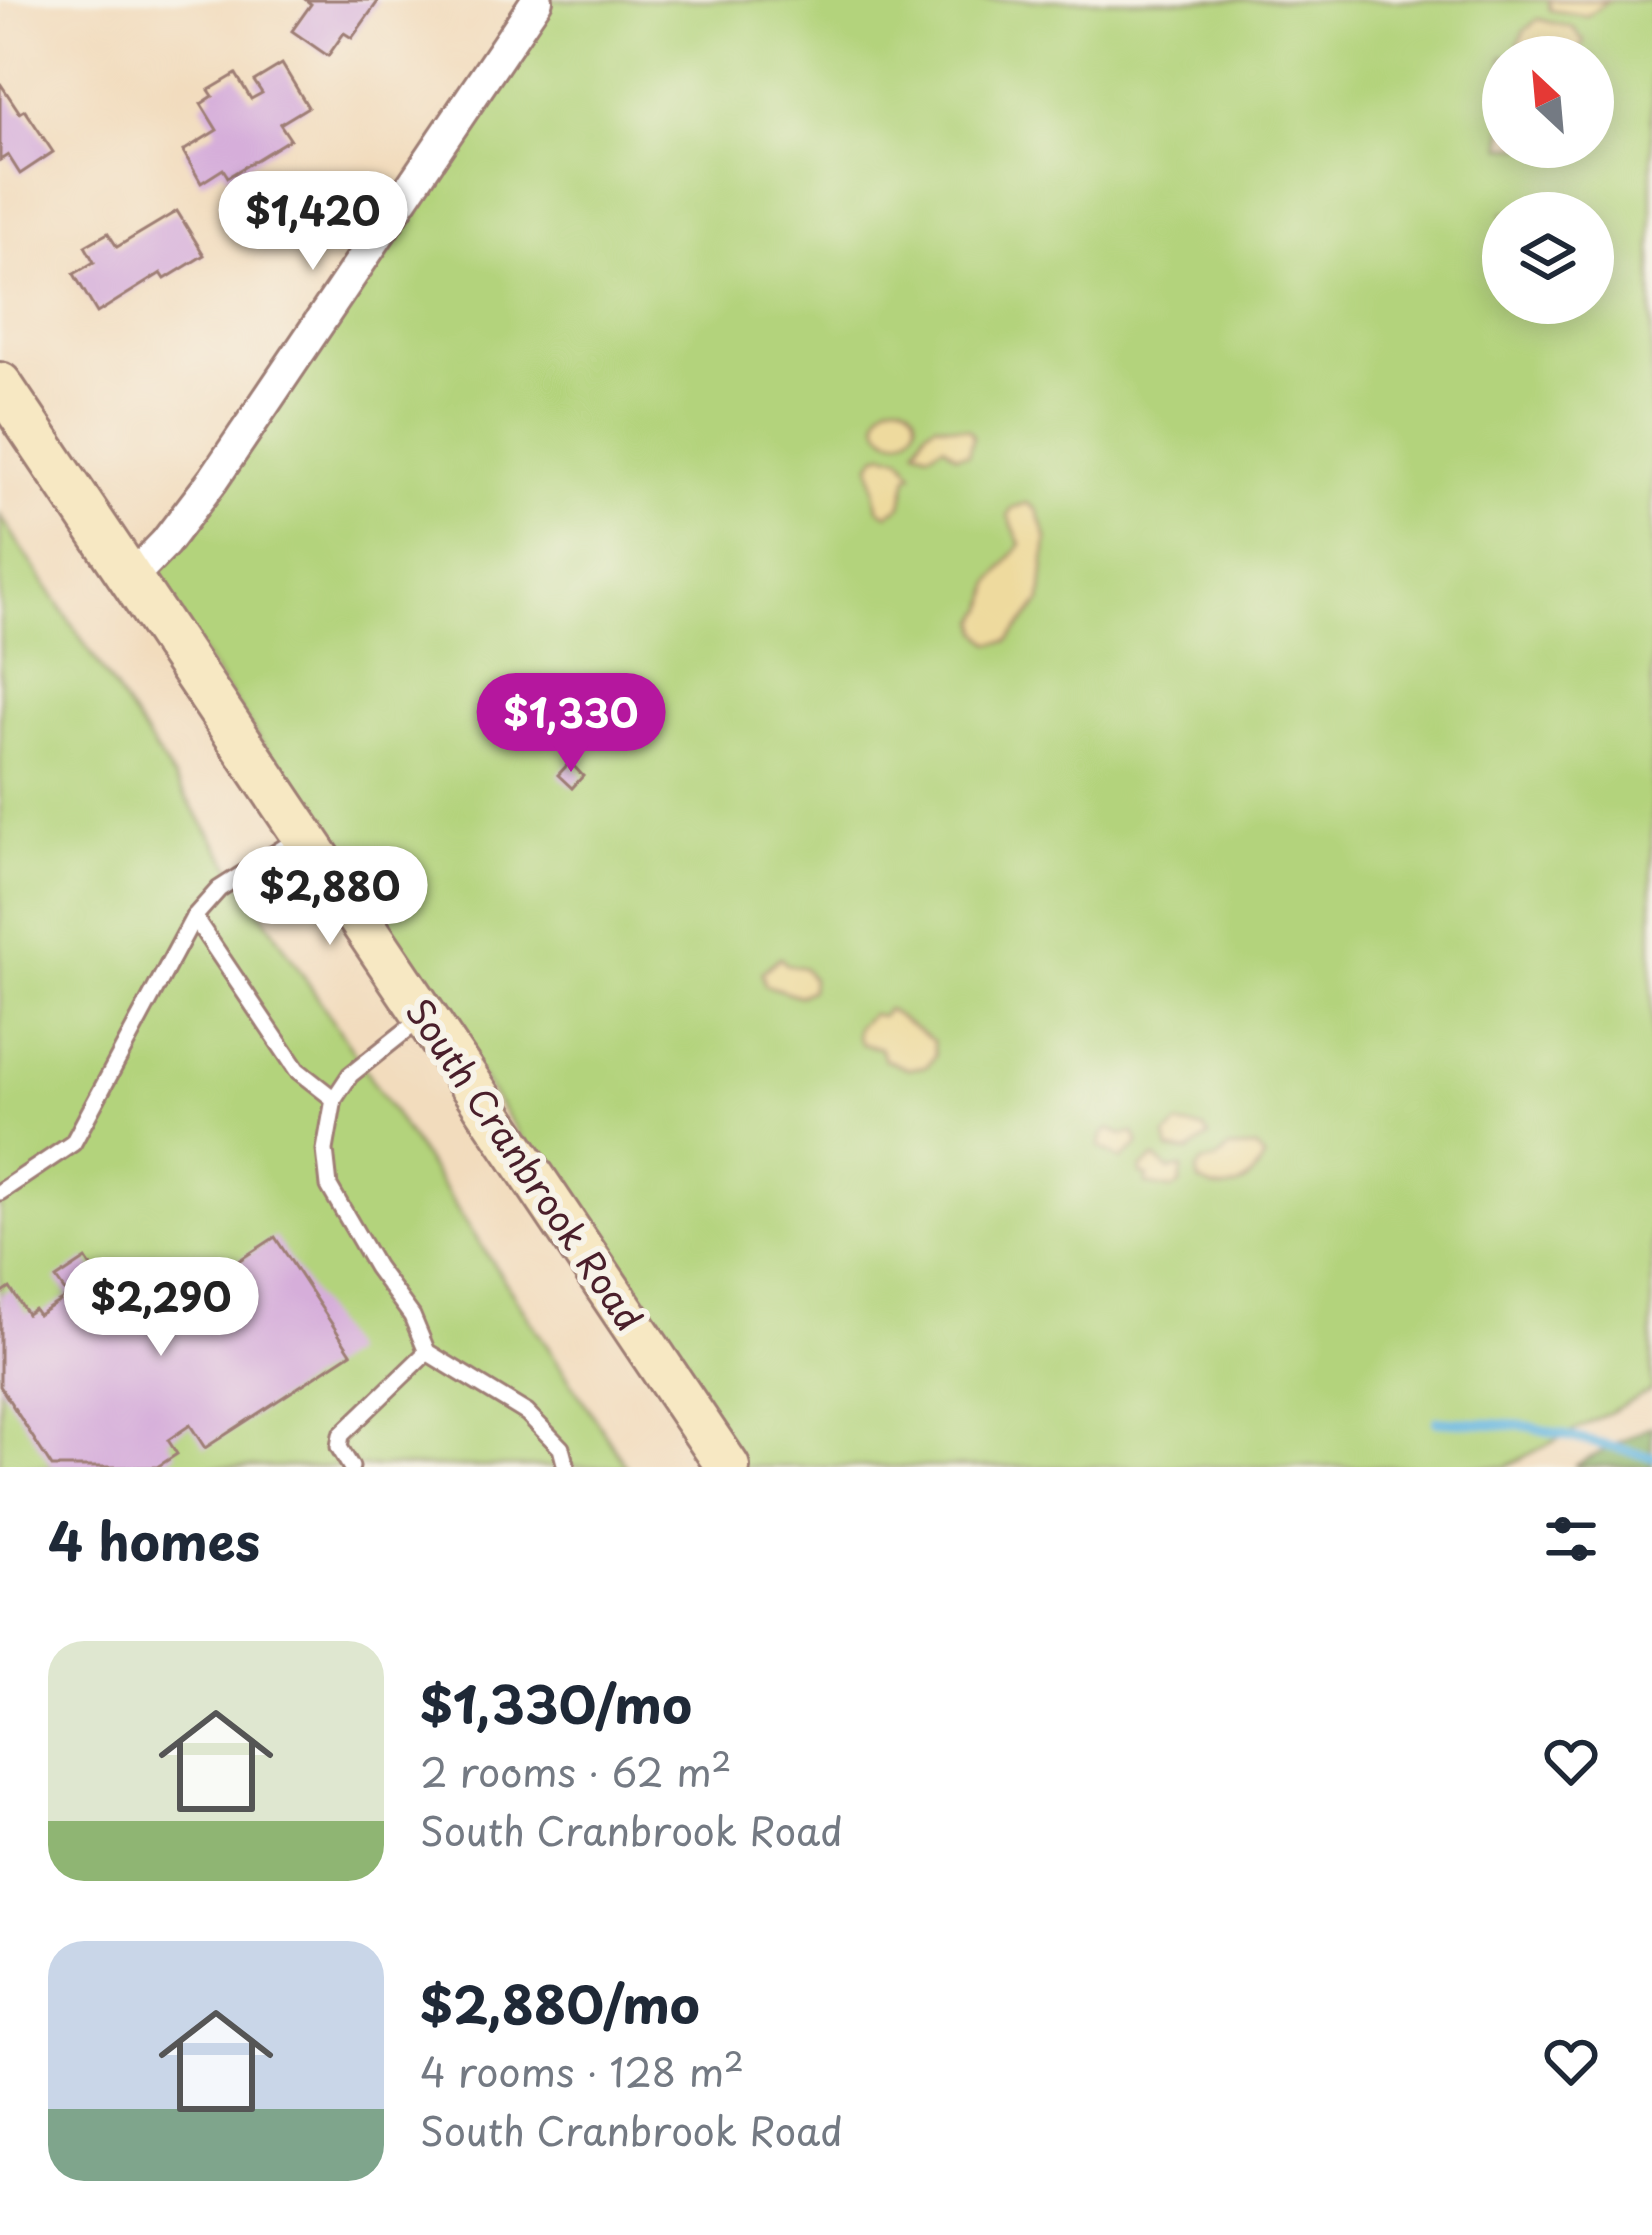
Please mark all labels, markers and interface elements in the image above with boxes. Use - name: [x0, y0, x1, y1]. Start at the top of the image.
- north arrow: [1482, 36, 1614, 168]
- map controls: [1482, 36, 1614, 324]
- pin: $1,420: [215, 171, 411, 273]
- text: $1,420: [246, 180, 380, 239]
- button: layers: [1482, 192, 1614, 324]
- pin: $1,330: [473, 673, 669, 775]
- text: $1,330: [504, 682, 638, 741]
- pin: $2,880: [232, 846, 428, 948]
- text: $2,880: [260, 855, 400, 914]
- street label: South Cranbrook Road: [394, 987, 657, 1341]
- pin: $2,290: [63, 1257, 259, 1359]
- text: $2,290: [91, 1266, 231, 1325]
- text: 4 homes: [48, 1501, 260, 1578]
- icon: filters: [1538, 1506, 1604, 1572]
- text: $1,330/mo: [420, 1664, 692, 1741]
- icon: home: [144, 1689, 288, 1833]
- icon: heart: [1538, 1728, 1604, 1794]
- text: 2 rooms · 62 m²: [420, 1741, 732, 1800]
- text: South Cranbrook Road: [420, 1800, 843, 1859]
- text: $2,880/mo: [420, 1964, 700, 2041]
- icon: home: [144, 1989, 288, 2133]
- icon: heart: [1538, 2028, 1604, 2094]
- text: 4 rooms · 128 m²: [420, 2041, 744, 2100]
- text: South Cranbrook Road: [420, 2100, 843, 2159]

